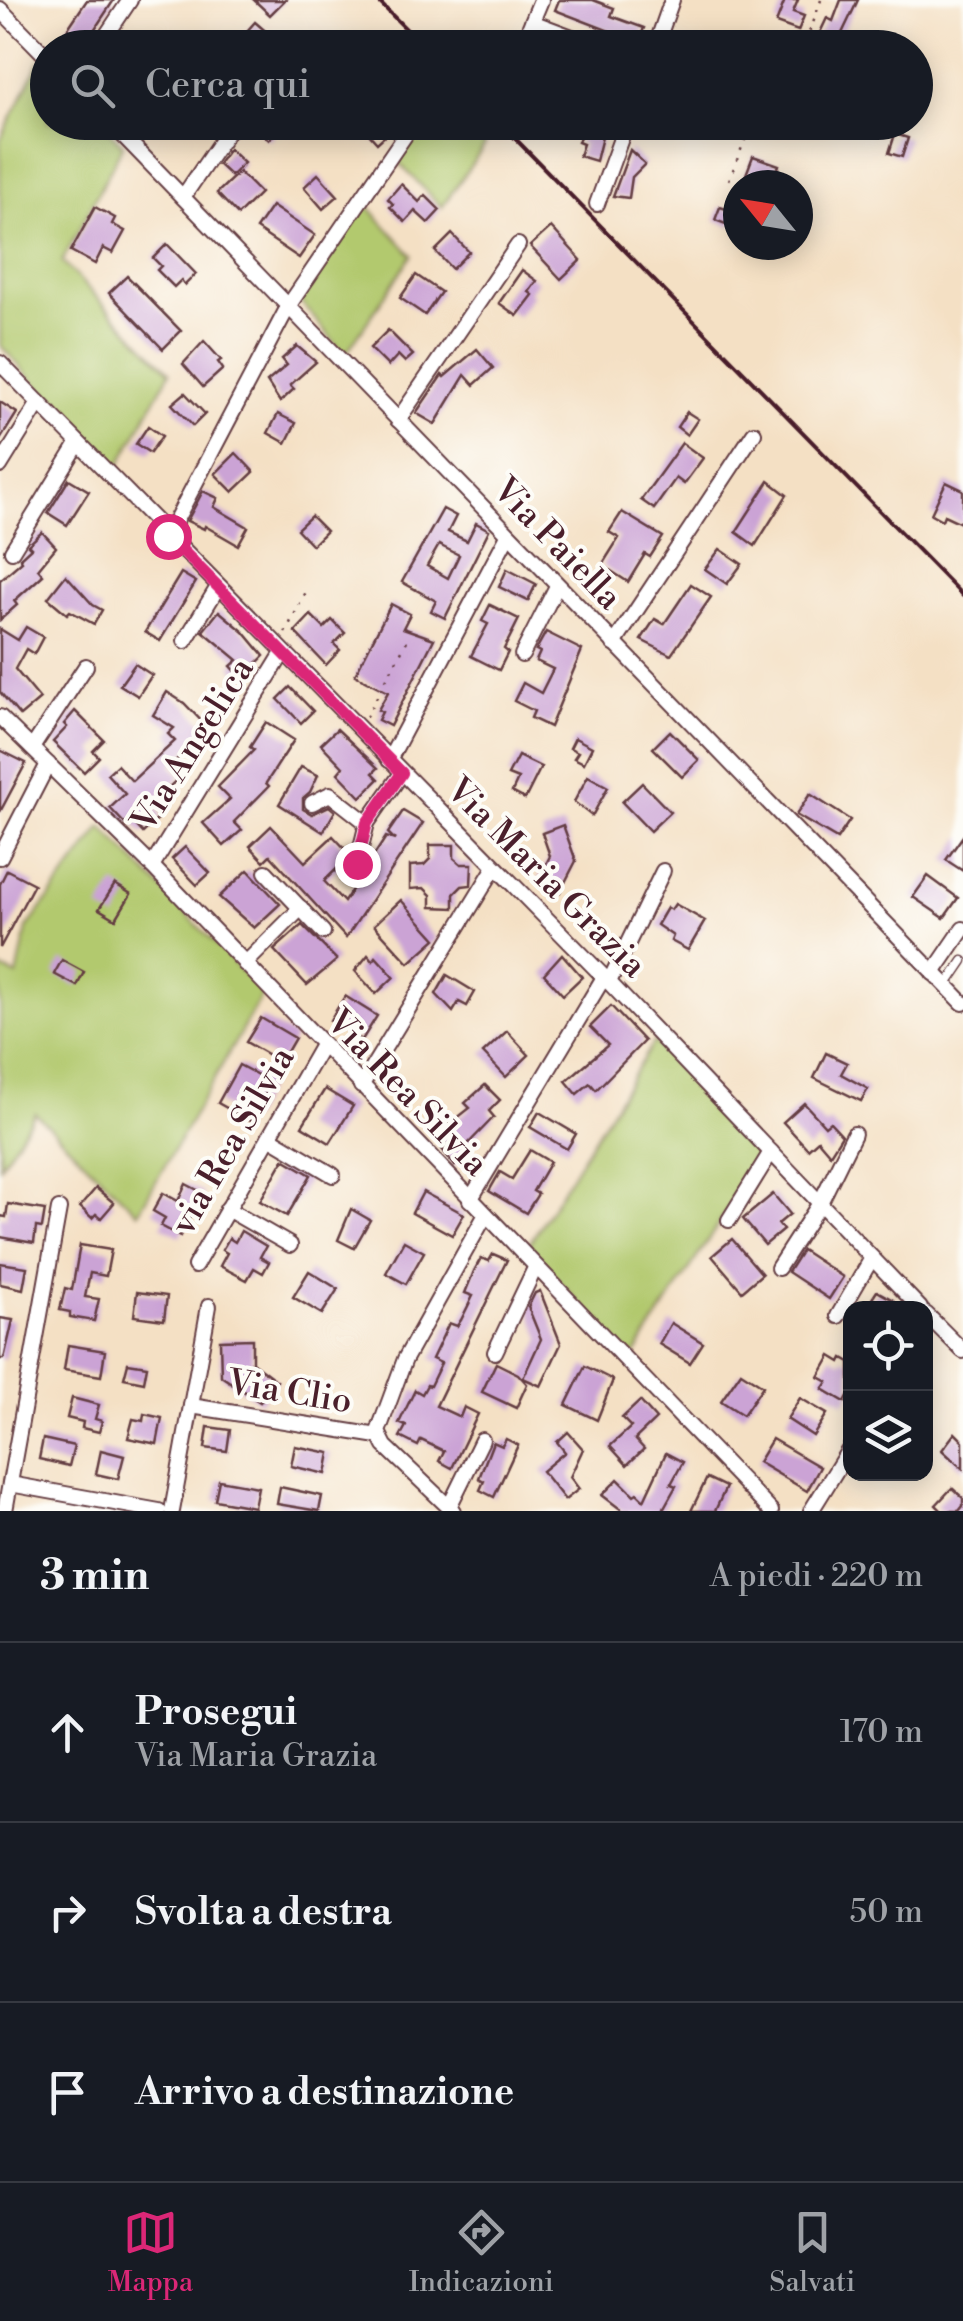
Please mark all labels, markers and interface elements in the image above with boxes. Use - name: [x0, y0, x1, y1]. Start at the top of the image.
- search box: [30, 30, 933, 140]
- icon: search: [65, 58, 120, 113]
- text: Cerca qui: [145, 62, 310, 109]
- north arrow: [723, 170, 813, 260]
- street label: Via Paiella: [483, 468, 631, 619]
- route start: [146, 514, 192, 560]
- street label: Via Angelica: [122, 650, 264, 841]
- street label: Via Maria Grazia: [436, 768, 655, 987]
- route end: [335, 842, 381, 888]
- street label: Via Rea Silvia: [316, 1000, 497, 1185]
- street label: via Rea Silvia: [162, 1039, 304, 1243]
- map controls: [843, 1301, 933, 1481]
- button: locate: [843, 1301, 933, 1391]
- street label: Via Clio: [224, 1361, 355, 1424]
- button: layers: [843, 1391, 933, 1481]
- text: 3 min: [40, 1550, 149, 1603]
- text: A piedi · 220 m: [710, 1556, 923, 1596]
- text: Prosegui: [135, 1689, 297, 1736]
- icon: ahead: [40, 1705, 95, 1760]
- text: 170 m: [840, 1712, 923, 1752]
- text: Via Maria Grazia: [135, 1736, 377, 1776]
- icon: right: [40, 1885, 95, 1940]
- text: Svolta a destra: [135, 1889, 392, 1936]
- text: 50 m: [850, 1892, 923, 1932]
- icon: arrive: [40, 2065, 95, 2120]
- text: Arrivo a destinazione: [135, 2069, 514, 2116]
- tab: Mappa: [108, 2205, 193, 2300]
- tab: Indicazioni: [409, 2205, 554, 2300]
- tab: Salvati: [769, 2205, 855, 2300]

